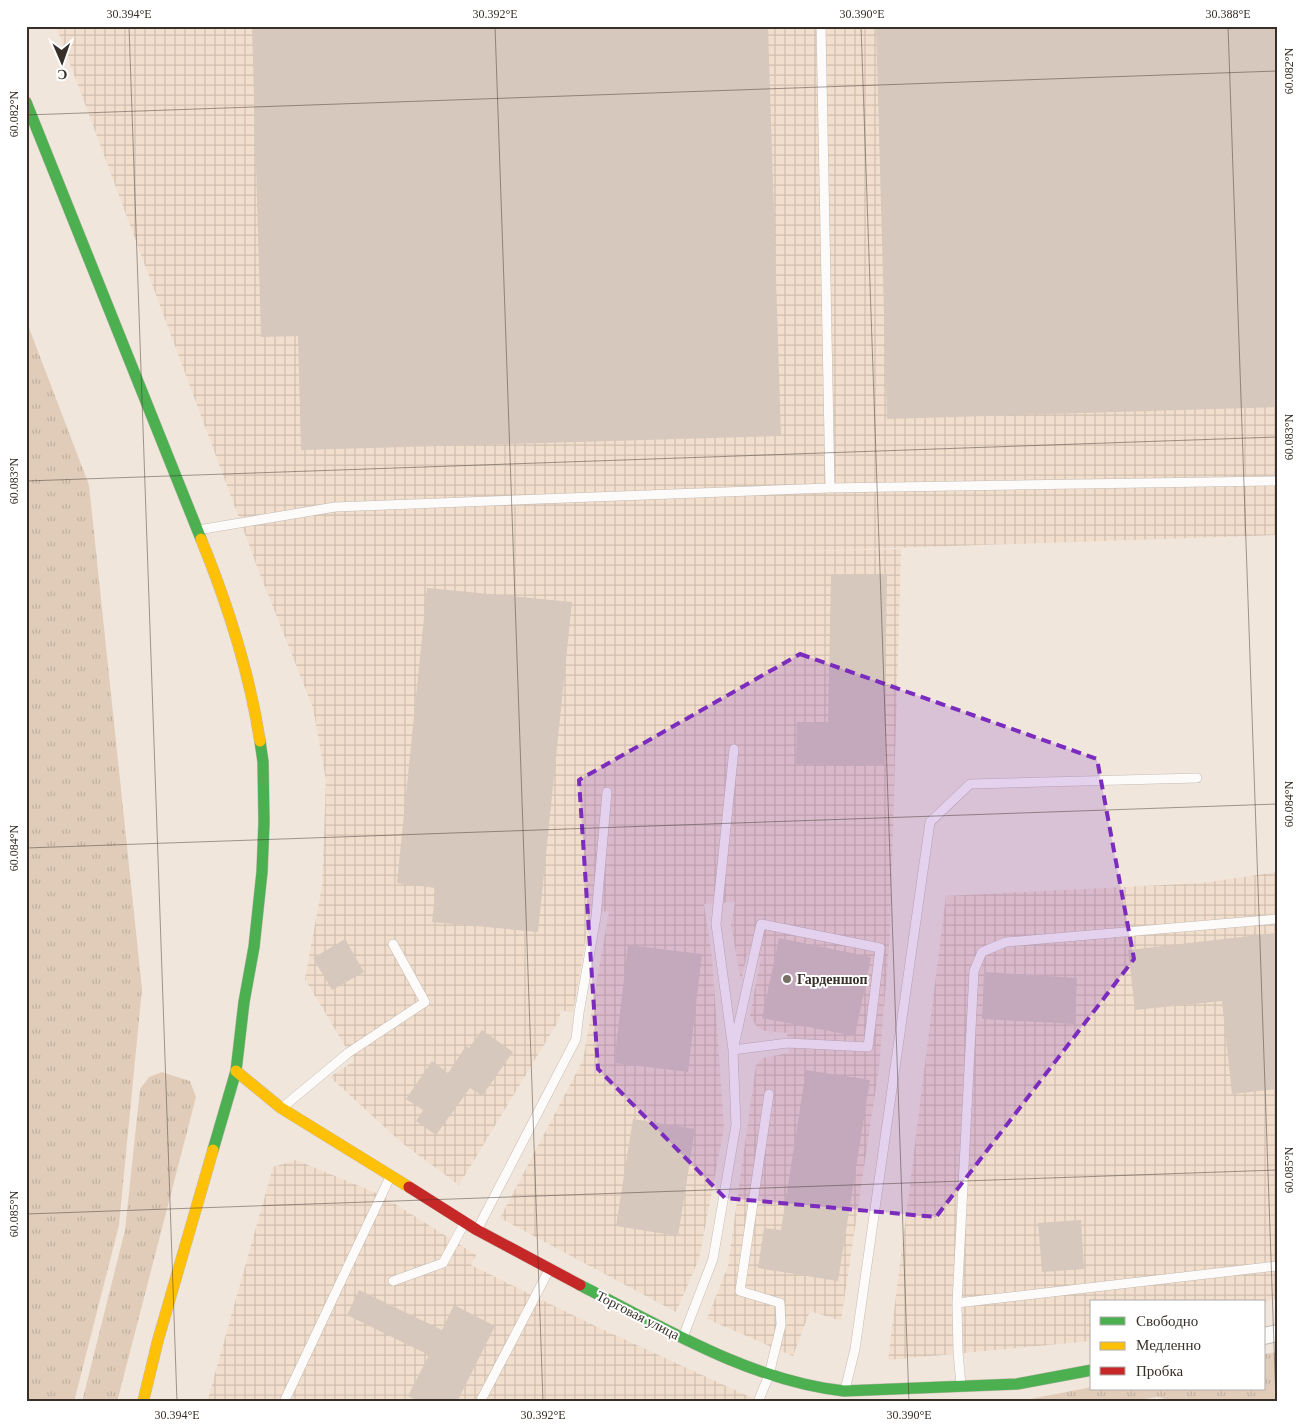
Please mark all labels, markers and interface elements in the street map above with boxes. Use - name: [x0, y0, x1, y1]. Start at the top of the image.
- text: 30.394°E: [106, 7, 152, 21]
- text: 30.392°E: [472, 7, 518, 21]
- text: 30.390°E: [839, 7, 885, 21]
- text: 30.388°E: [1205, 7, 1251, 21]
- north arrow: [38, 38, 88, 88]
- text: 60.082°N: [1282, 47, 1296, 94]
- text: С: [57, 67, 68, 82]
- text: 60.082°N: [7, 90, 21, 137]
- text: 60.083°N: [1282, 413, 1296, 460]
- text: 60.083°N: [7, 457, 21, 504]
- text: 60.084°N: [1282, 780, 1296, 827]
- text: 60.084°N: [7, 824, 21, 871]
- place label: Гарденшоп: [797, 972, 868, 987]
- marker: Гарденшоп: [781, 973, 793, 985]
- text: 60.085°N: [1282, 1146, 1296, 1193]
- text: 60.085°N: [7, 1190, 21, 1237]
- street label: Торговая улица: [594, 1288, 682, 1343]
- legend: [1090, 1300, 1266, 1390]
- text: Свободно: [1136, 1313, 1198, 1329]
- text: Медленно: [1136, 1337, 1201, 1353]
- text: Пробка: [1136, 1363, 1184, 1379]
- text: 30.394°E: [154, 1408, 200, 1422]
- text: 30.392°E: [520, 1408, 566, 1422]
- text: 30.390°E: [886, 1408, 932, 1422]

